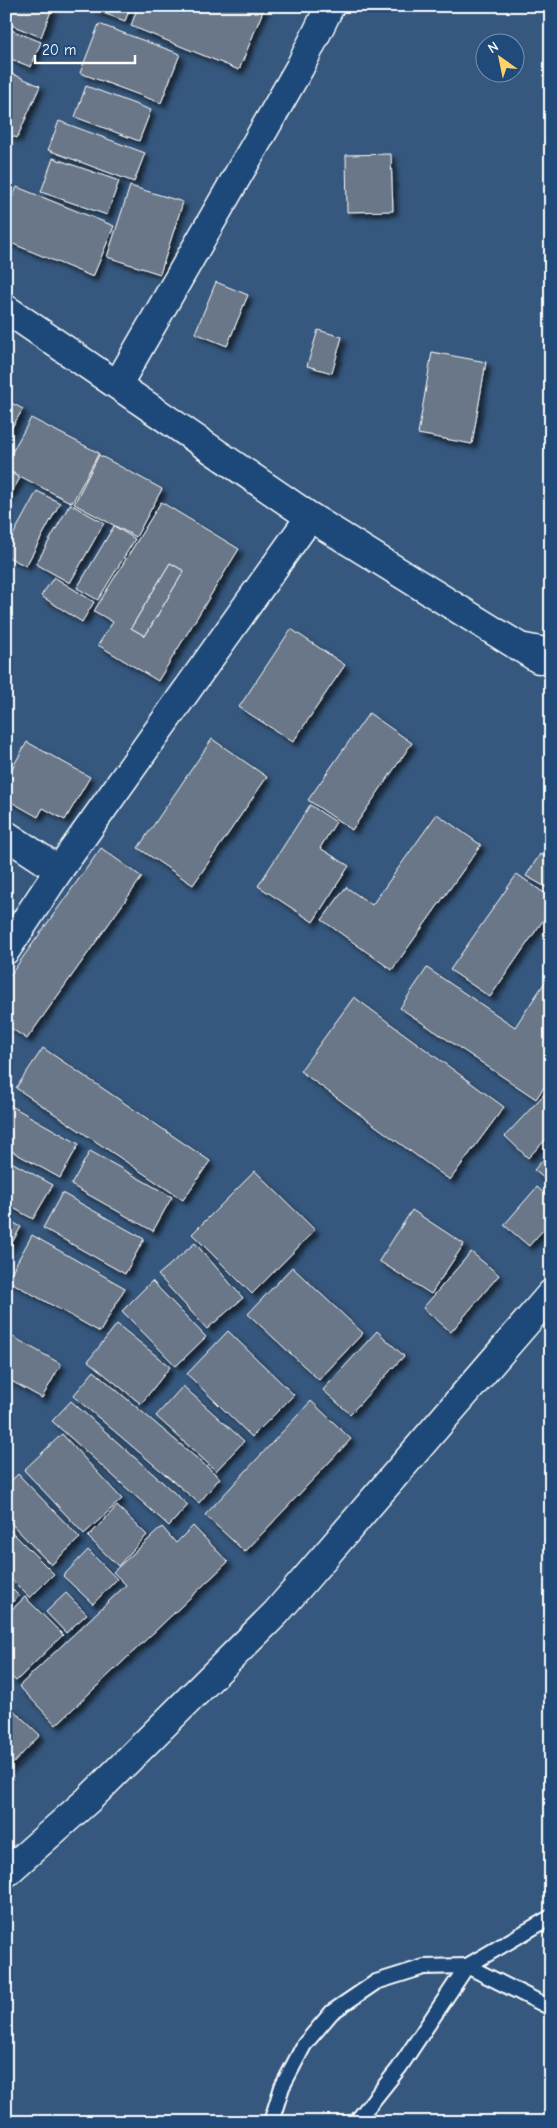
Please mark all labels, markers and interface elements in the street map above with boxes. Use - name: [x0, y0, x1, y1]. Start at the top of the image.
- scale bar: [35, 32, 135, 64]
- north arrow: [474, 32, 524, 82]
- text: N: [485, 38, 502, 57]
- text: 20 m: [42, 41, 76, 59]

